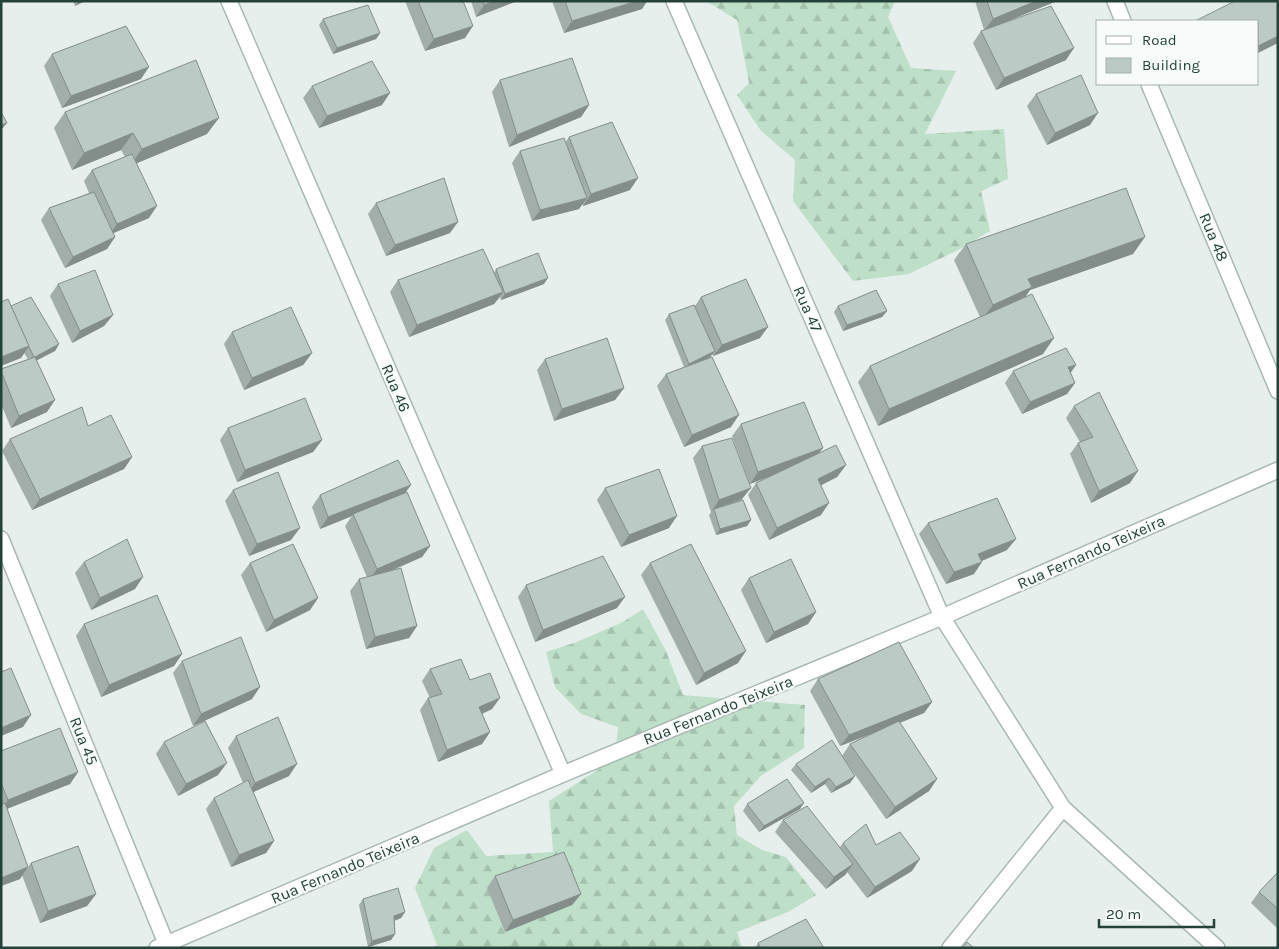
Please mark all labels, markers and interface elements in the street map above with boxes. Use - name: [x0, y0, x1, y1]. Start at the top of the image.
- legend: [1096, 20, 1259, 85]
- text: Road: [1142, 31, 1177, 49]
- text: Building: [1142, 56, 1200, 74]
- street label: Rua 48: [1195, 210, 1233, 264]
- street label: Rua 47: [789, 283, 827, 335]
- street label: Rua 46: [377, 361, 415, 415]
- street label: Rua Fernando Teixeira: [1014, 511, 1168, 593]
- street label: Rua Fernando Teixeira: [640, 671, 796, 749]
- street label: Rua 45: [66, 714, 102, 768]
- street label: Rua Fernando Teixeira: [268, 828, 422, 908]
- scale bar: [1099, 896, 1214, 928]
- text: 20 m: [1106, 905, 1141, 923]

